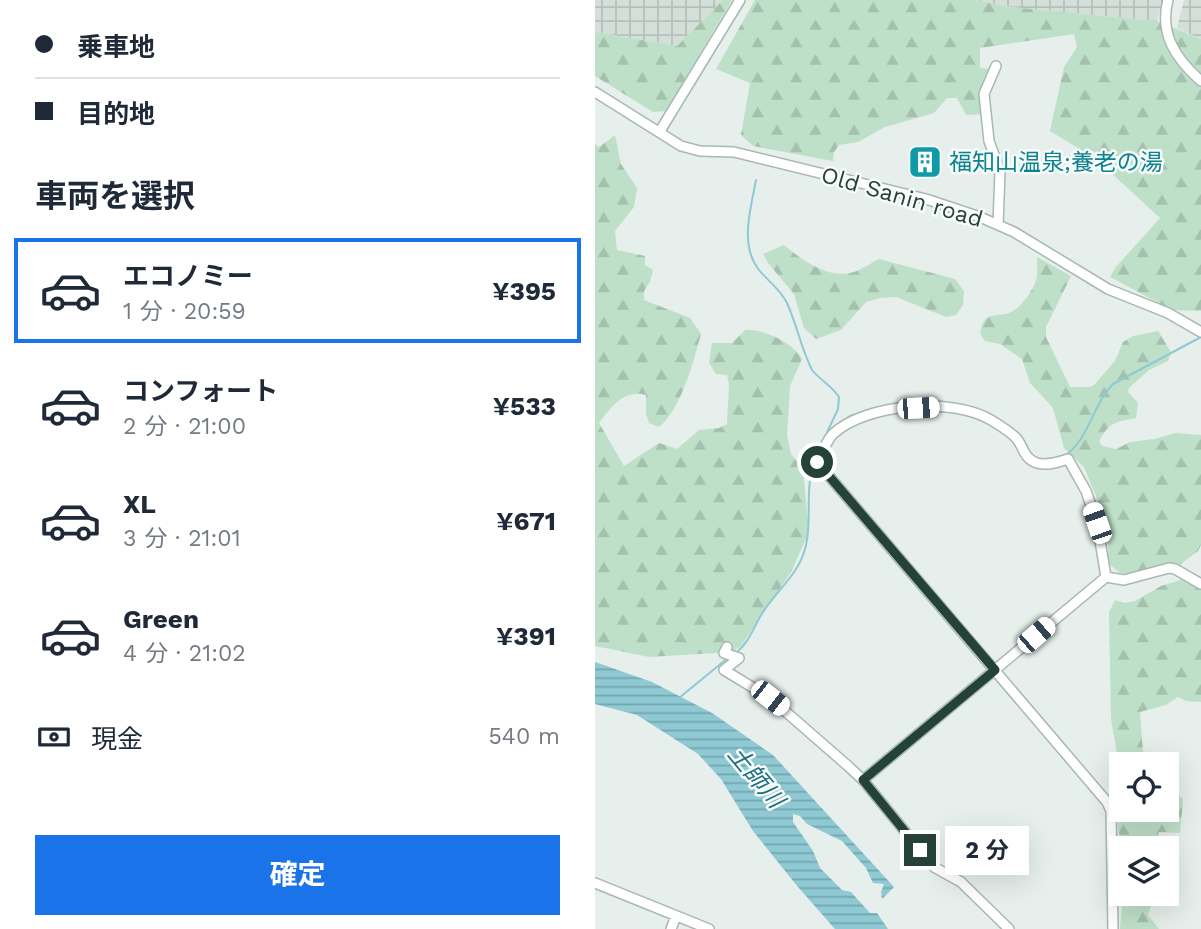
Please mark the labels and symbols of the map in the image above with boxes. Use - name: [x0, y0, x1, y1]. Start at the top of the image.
- building icon: 福知山温泉;養老の湯: [906, 143, 944, 181]
- place label: 福知山温泉;養老の湯: [949, 149, 1163, 176]
- street label: Old Sanin road: [818, 161, 986, 233]
- car: [897, 396, 940, 420]
- route start: [801, 446, 833, 478]
- car: [1081, 500, 1114, 546]
- car: [1014, 613, 1059, 657]
- car: [747, 677, 794, 719]
- water label: 土師川: [722, 740, 792, 816]
- callout: 2 分: [945, 826, 1029, 874]
- route end: [904, 834, 936, 866]

